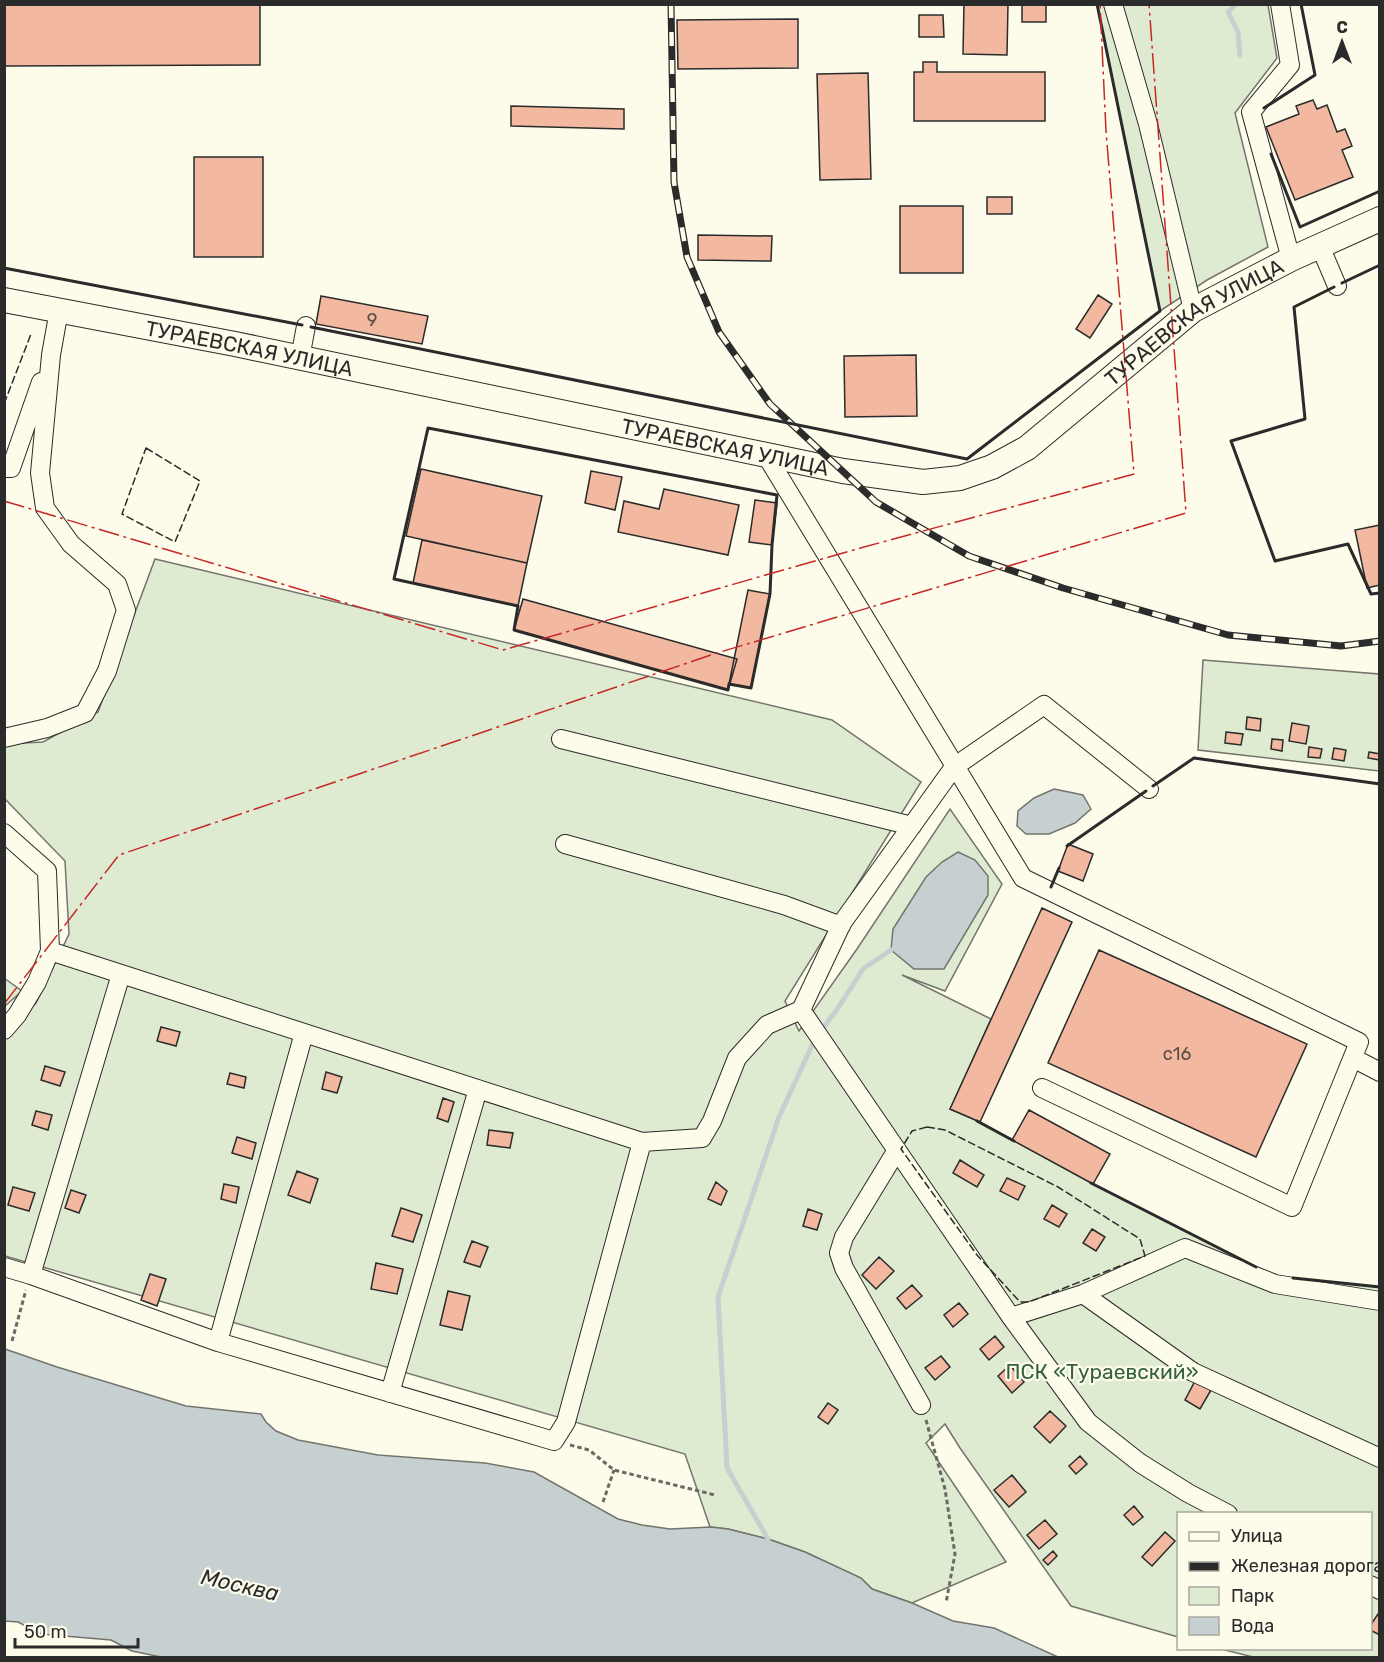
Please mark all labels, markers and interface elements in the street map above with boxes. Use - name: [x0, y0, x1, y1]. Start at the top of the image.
- north arrow: [1312, 12, 1372, 72]
- text: С: [1336, 18, 1348, 37]
- street label: ТУРАЕВСКАЯ УЛИЦА: [1099, 253, 1287, 391]
- house number: 9: [367, 309, 377, 331]
- street label: ТУРАЕВСКАЯ УЛИЦА: [144, 315, 355, 381]
- street label: ТУРАЕВСКАЯ УЛИЦА: [619, 413, 831, 480]
- house number: с16: [1163, 1043, 1191, 1065]
- park label: ПСК «Тураевский»: [1006, 1359, 1198, 1384]
- legend: [1177, 1512, 1372, 1650]
- text: Улица: [1231, 1525, 1283, 1547]
- text: Железная дорога: [1231, 1555, 1384, 1577]
- water label: Москва: [198, 1563, 282, 1607]
- text: Парк: [1231, 1585, 1275, 1607]
- scale bar: [15, 1611, 138, 1649]
- text: Вода: [1231, 1615, 1274, 1637]
- text: 50 m: [24, 1621, 67, 1643]

